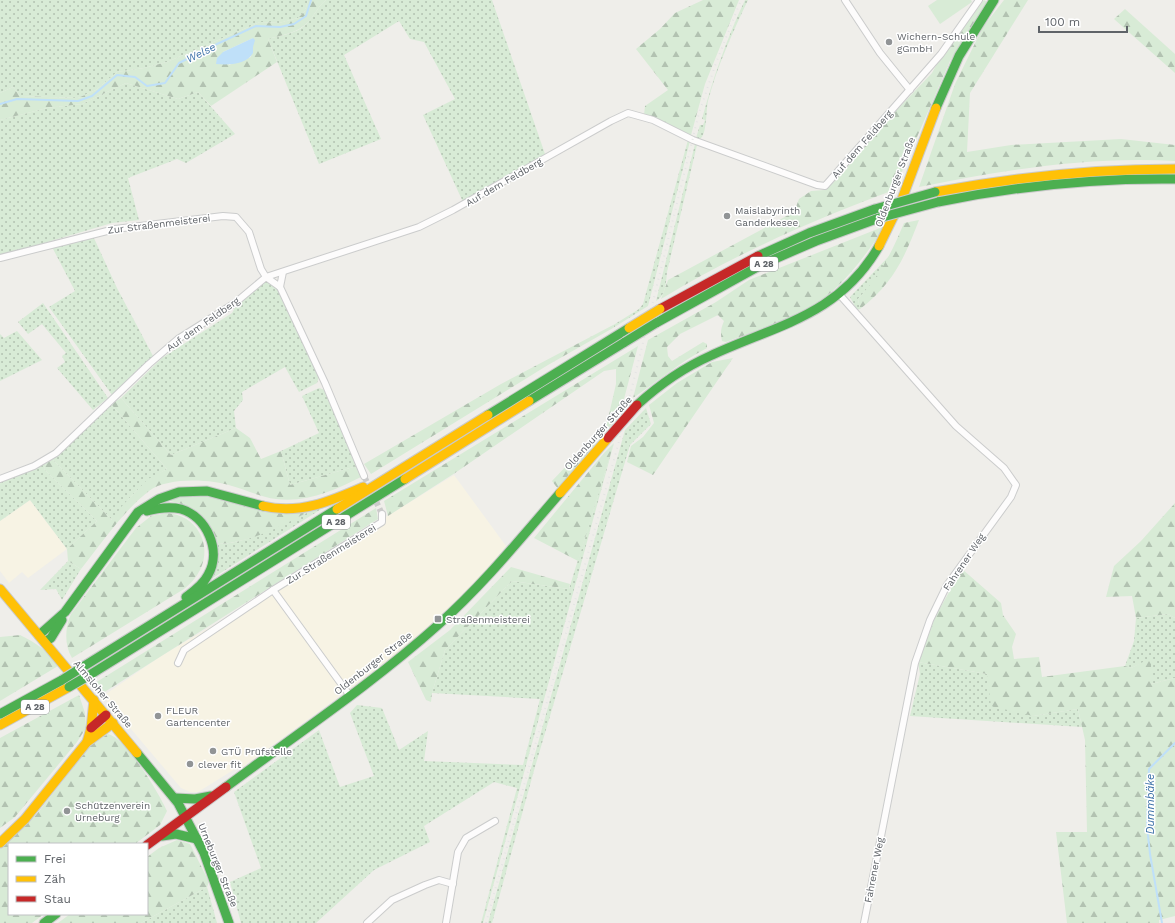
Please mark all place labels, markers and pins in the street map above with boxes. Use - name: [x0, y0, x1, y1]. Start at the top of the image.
- place label: Wichern-Schule gGmbH: [897, 31, 975, 54]
- marker: Wichern-Schule gGmbH: [884, 37, 894, 47]
- place label: Maislabyrinth Ganderkesee: [735, 205, 800, 228]
- marker: Maislabyrinth Ganderkesee: [722, 211, 732, 221]
- marker: Straßenmeisterei: [433, 614, 443, 624]
- place label: Straßenmeisterei: [446, 614, 530, 625]
- place label: FLEUR Gartencenter: [166, 705, 230, 728]
- marker: FLEUR Gartencenter: [153, 711, 163, 721]
- marker: GTÜ Prüfstelle: [208, 746, 218, 756]
- place label: GTÜ Prüfstelle: [221, 746, 292, 757]
- marker: clever fit: [185, 759, 195, 769]
- place label: clever fit: [198, 759, 242, 770]
- place label: Schützenverein Urneburg: [75, 800, 150, 823]
- marker: Schützenverein Urneburg: [62, 806, 72, 816]

